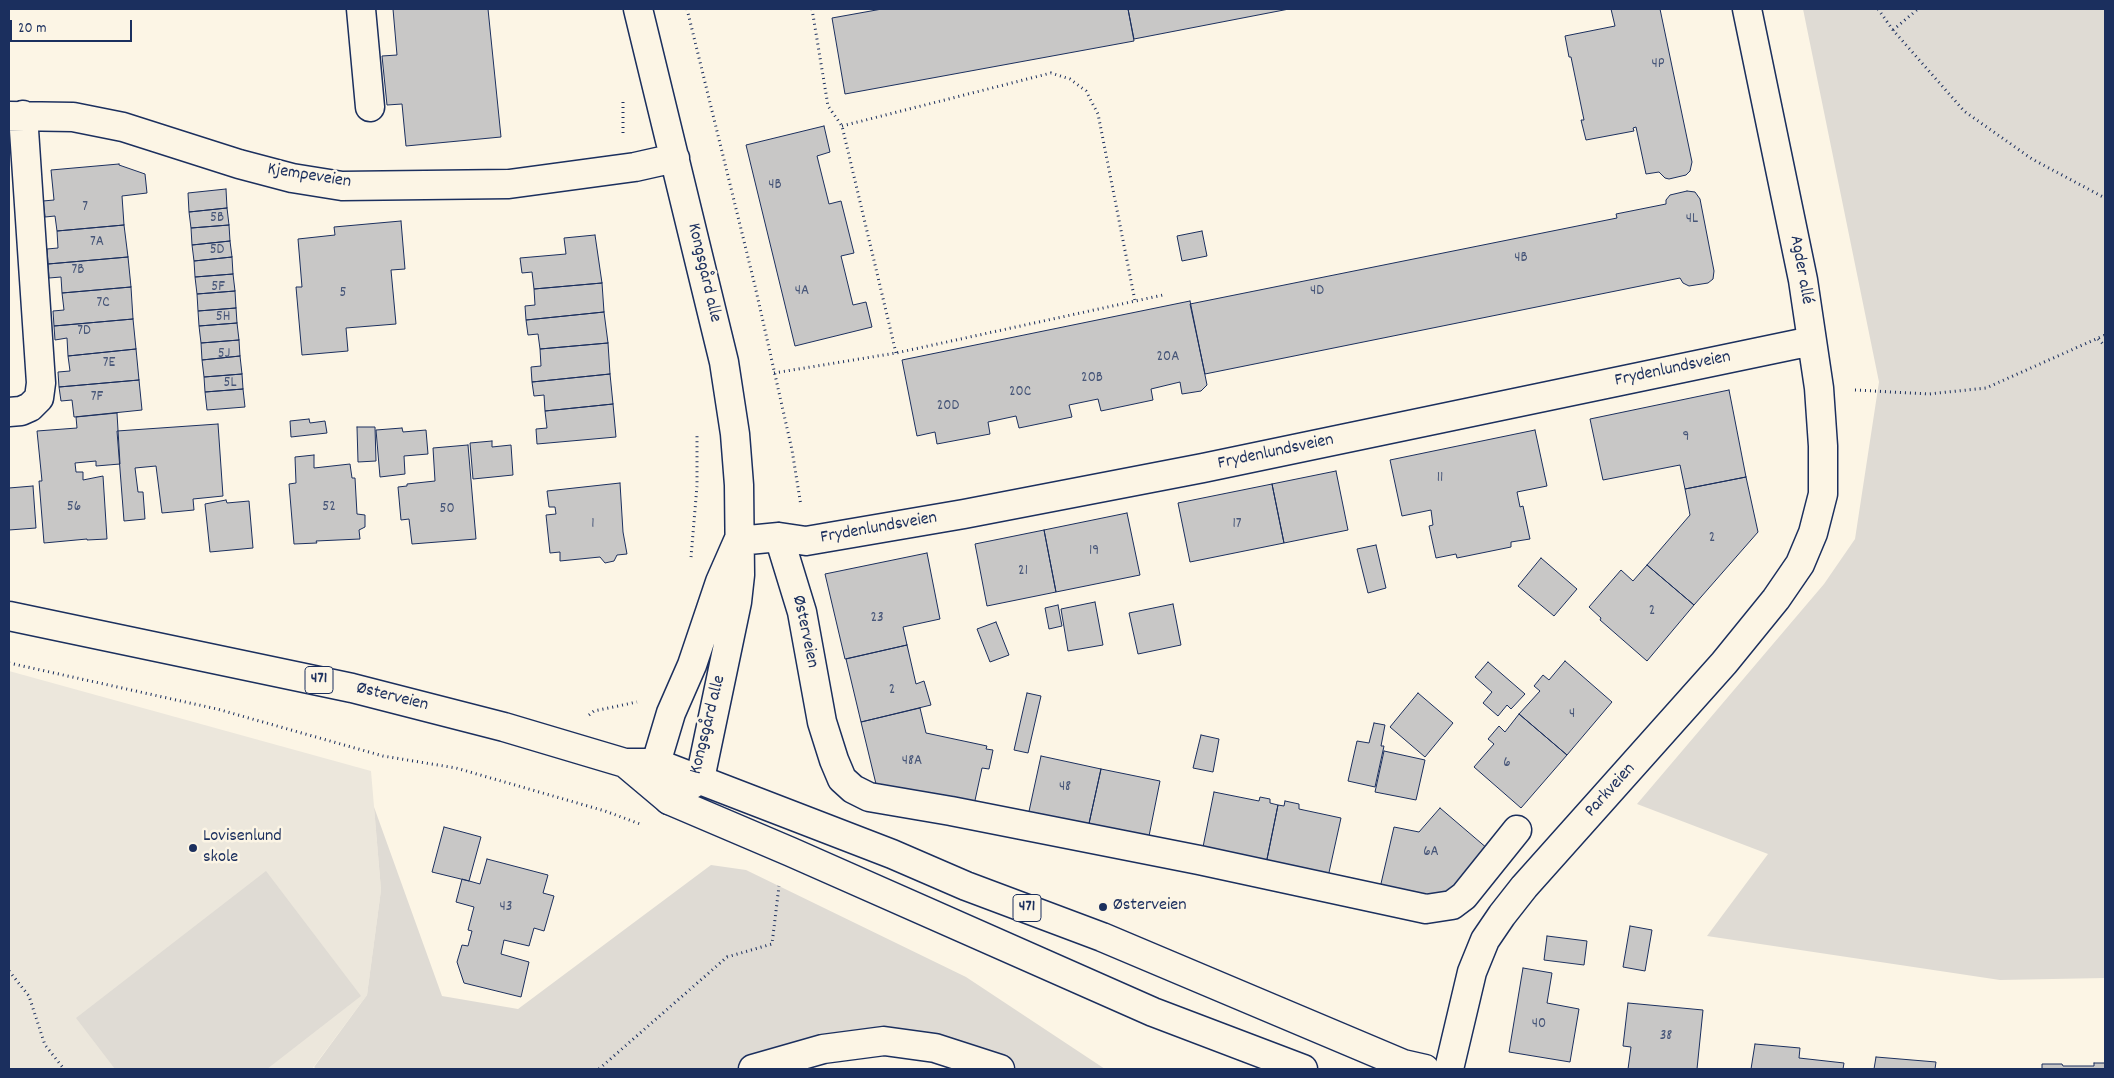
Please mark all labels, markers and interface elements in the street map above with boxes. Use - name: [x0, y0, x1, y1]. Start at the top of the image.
- scale bar: [12, 10, 135, 42]
- text: 20 m: [18, 18, 46, 40]
- house number: 4P: [1651, 56, 1665, 74]
- street label: Kjempeveien: [266, 160, 352, 194]
- house number: 4B: [768, 177, 782, 195]
- house number: 7: [82, 199, 88, 217]
- house number: 5B: [210, 210, 224, 228]
- house number: 4L: [1686, 211, 1698, 229]
- street label: Kongsgård alle: [681, 221, 725, 325]
- house number: 7A: [90, 234, 104, 252]
- street label: Agder allé: [1783, 234, 1817, 306]
- house number: 5D: [210, 242, 224, 260]
- house number: 4B: [1514, 250, 1528, 268]
- house number: 7B: [72, 262, 84, 280]
- house number: 5F: [211, 279, 225, 297]
- house number: 4A: [795, 283, 809, 301]
- house number: 4D: [1310, 283, 1324, 301]
- house number: 5: [340, 285, 346, 303]
- house number: 7C: [96, 295, 110, 313]
- house number: 5H: [216, 309, 230, 327]
- house number: 7D: [77, 323, 91, 341]
- house number: 5J: [218, 346, 230, 364]
- street label: Frydenlundsveien: [1613, 347, 1733, 393]
- house number: 20A: [1157, 349, 1179, 367]
- house number: 7E: [103, 355, 115, 373]
- house number: 20B: [1081, 370, 1103, 388]
- house number: 5L: [223, 375, 237, 393]
- house number: 20C: [1009, 384, 1031, 402]
- house number: 7F: [91, 389, 103, 407]
- house number: 20D: [937, 398, 959, 416]
- house number: 9: [1683, 429, 1689, 447]
- street label: Frydenlundsveien: [1216, 430, 1336, 476]
- house number: 11: [1437, 470, 1443, 488]
- house number: 56: [67, 499, 81, 517]
- house number: 52: [322, 499, 336, 517]
- house number: 50: [439, 501, 455, 519]
- street label: Frydenlundsveien: [819, 508, 939, 550]
- house number: 1: [591, 516, 595, 534]
- house number: 17: [1232, 516, 1242, 534]
- house number: 2: [1709, 530, 1715, 548]
- house number: 19: [1089, 543, 1099, 561]
- house number: 21: [1018, 563, 1028, 581]
- street label: Østerveien: [786, 594, 822, 670]
- house number: 2: [1649, 603, 1655, 621]
- house number: 23: [870, 610, 884, 628]
- road number: 471: [305, 666, 333, 694]
- street label: Kongsgård alle: [686, 673, 732, 777]
- street label: Østerveien: [354, 679, 430, 717]
- house number: 2: [889, 682, 895, 700]
- house number: 4: [1569, 706, 1575, 724]
- house number: 48A: [902, 753, 922, 771]
- house number: 6: [1503, 755, 1511, 773]
- street label: Parkveien: [1581, 759, 1641, 823]
- house number: 48: [1059, 779, 1071, 797]
- place label: Lovisenlund skole: [203, 827, 282, 870]
- marker: Lovisenlund skole: [187, 842, 199, 854]
- house number: 6A: [1423, 844, 1439, 862]
- road number: 471: [1013, 894, 1041, 921]
- place label: Østerveien: [1113, 896, 1187, 918]
- house number: 43: [500, 899, 512, 917]
- marker: Østerveien: [1097, 901, 1109, 913]
- house number: 40: [1532, 1016, 1546, 1034]
- house number: 38: [1660, 1028, 1672, 1046]

